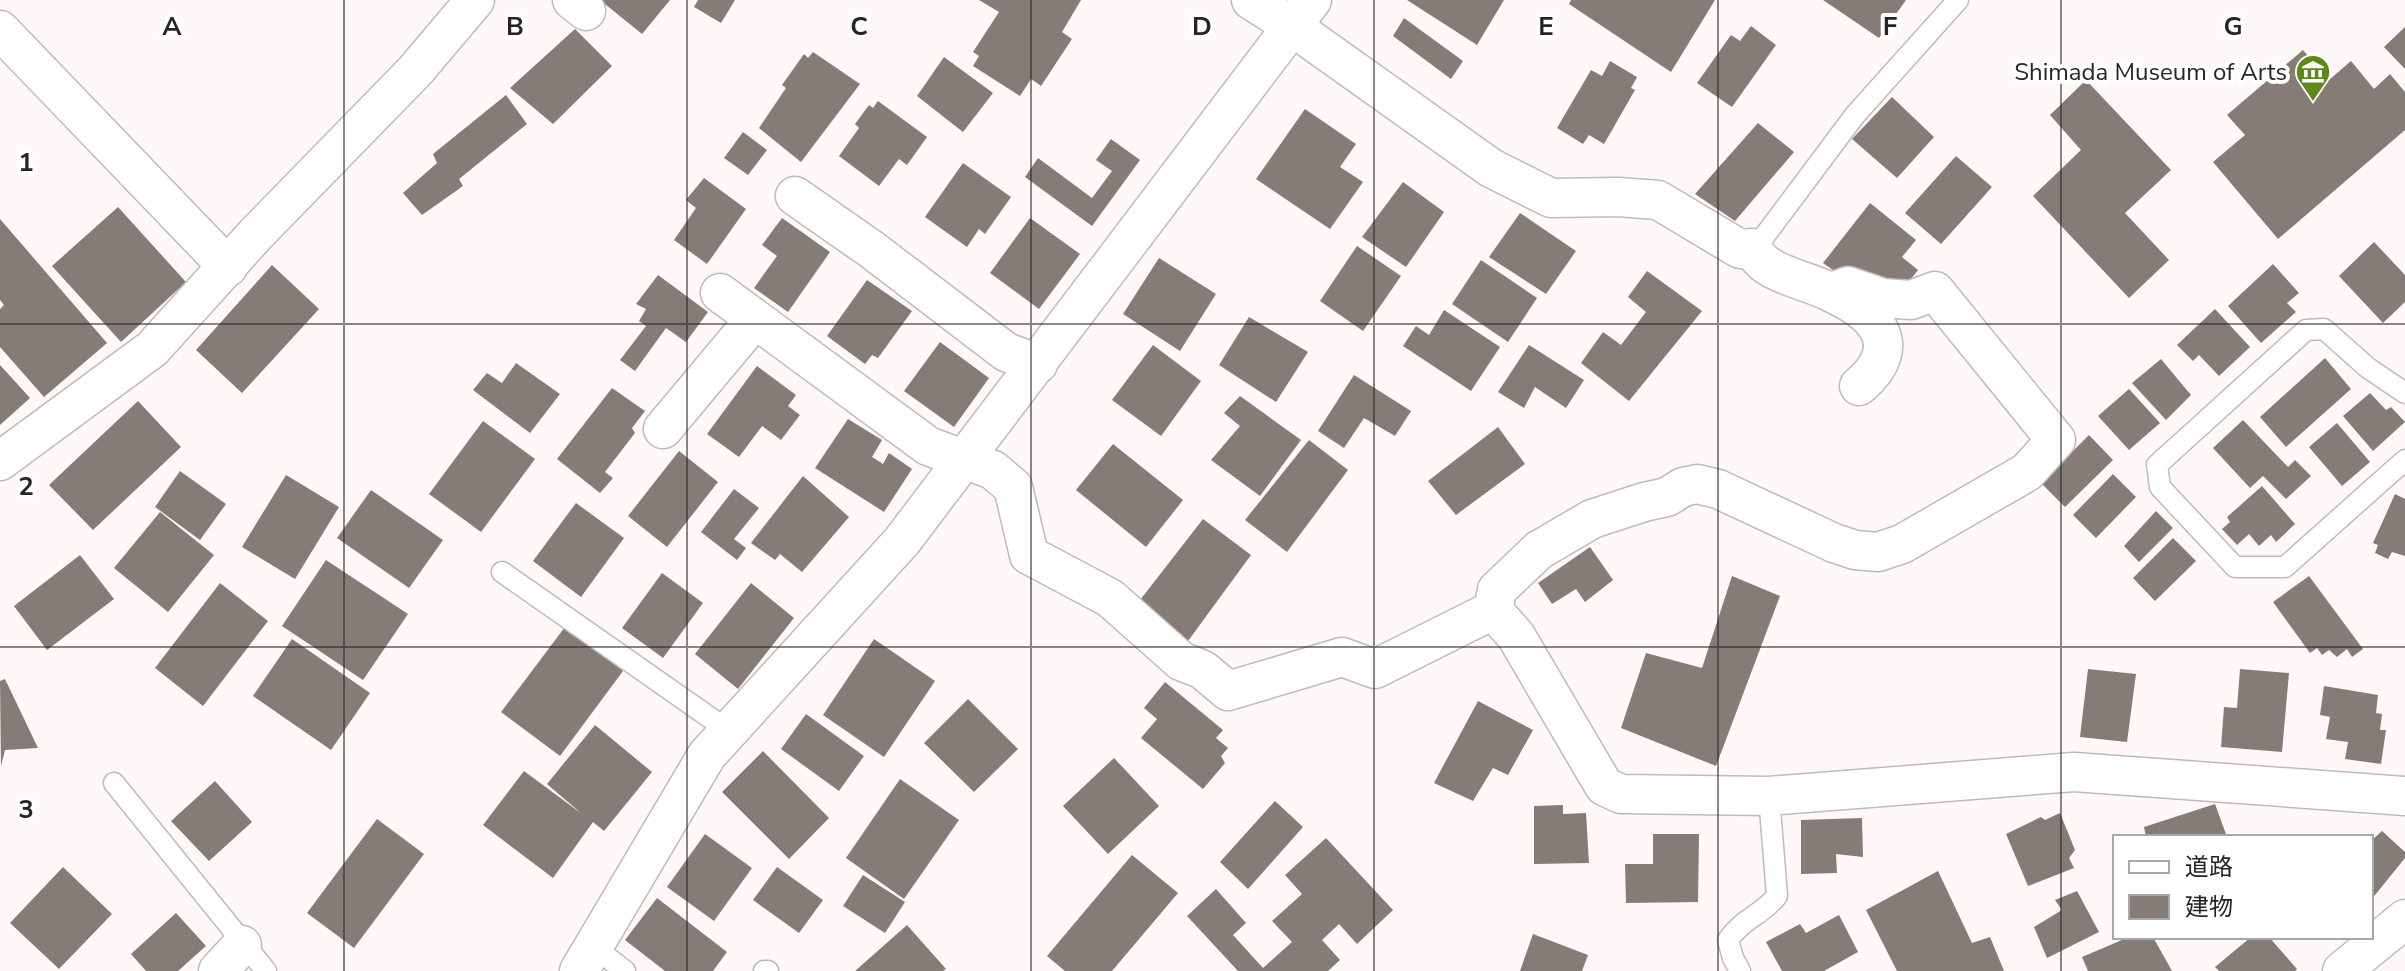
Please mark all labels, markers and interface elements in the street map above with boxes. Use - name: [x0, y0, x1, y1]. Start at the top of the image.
- text: A: [162, 9, 182, 44]
- text: B: [506, 9, 524, 44]
- text: C: [850, 9, 868, 44]
- text: D: [1192, 9, 1212, 44]
- text: E: [1538, 9, 1554, 44]
- text: F: [1883, 9, 1897, 44]
- text: G: [2223, 9, 2243, 44]
- museum icon: Shimada Museum of Arts: [2294, 53, 2332, 103]
- place label: Shimada Museum of Arts: [2014, 56, 2287, 88]
- text: 1: [18, 145, 34, 180]
- text: 2: [18, 469, 34, 504]
- text: 3: [18, 792, 34, 827]
- legend: [2113, 835, 2373, 939]
- text: 道路: [2185, 851, 2233, 883]
- text: 建物: [2185, 891, 2233, 923]

